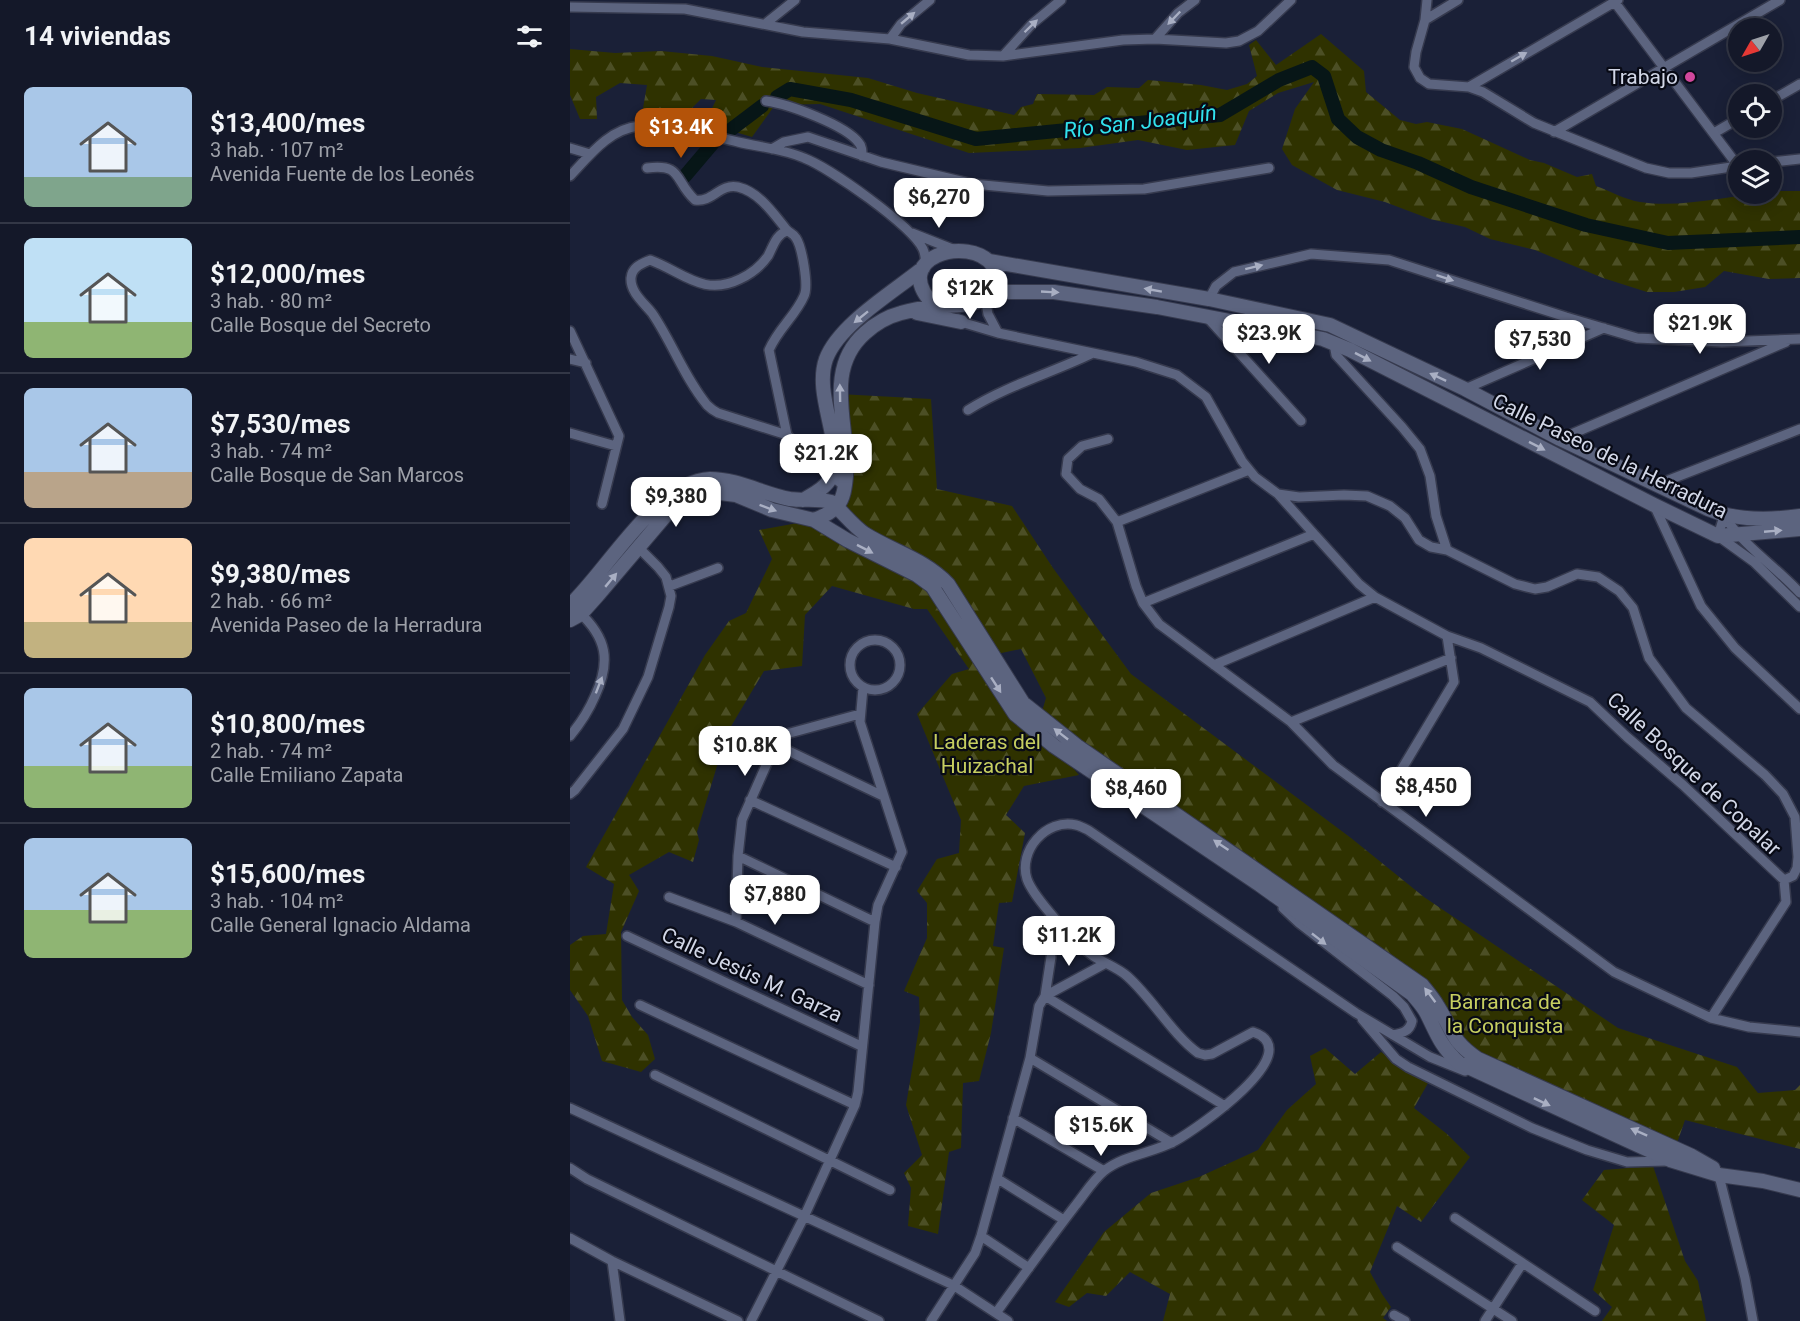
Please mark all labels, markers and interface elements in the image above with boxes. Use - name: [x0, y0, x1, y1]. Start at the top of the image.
- one-way arrow: [1168, 11, 1182, 25]
- one-way arrow: [901, 12, 916, 25]
- north arrow: [1728, 18, 1782, 72]
- map controls: [1728, 18, 1782, 204]
- icon: filters: [513, 20, 546, 53]
- one-way arrow: [1023, 20, 1037, 34]
- text: 14 viviendas: [24, 21, 171, 51]
- one-way arrow: [1511, 52, 1527, 63]
- place label: Trabajo: [1608, 65, 1678, 89]
- marker: Trabajo: [1683, 70, 1697, 84]
- button: locate: [1728, 84, 1782, 138]
- water label: Río San Joaquín: [1062, 100, 1218, 143]
- text: $13,400/mes: [210, 108, 365, 138]
- pin: $13.4K: [632, 108, 730, 159]
- icon: home: [72, 111, 144, 183]
- text: $13.4K: [649, 115, 713, 139]
- text: 3 hab. · 107 m²: [210, 138, 343, 162]
- button: layers: [1728, 150, 1782, 204]
- text: Avenida Fuente de los Leonés: [210, 162, 475, 186]
- pin: $6,270: [890, 178, 988, 229]
- text: $6,270: [908, 185, 970, 209]
- text: $12,000/mes: [210, 259, 365, 289]
- icon: home: [72, 262, 144, 334]
- one-way arrow: [1245, 262, 1264, 272]
- pin: $12K: [934, 269, 1006, 320]
- one-way arrow: [1436, 273, 1454, 283]
- text: $12K: [946, 276, 994, 300]
- one-way arrow: [1143, 285, 1162, 294]
- one-way arrow: [1041, 288, 1060, 297]
- text: 3 hab. · 80 m²: [210, 289, 332, 313]
- pin: $21.9K: [1651, 304, 1749, 355]
- one-way arrow: [854, 310, 869, 323]
- text: $21.9K: [1668, 311, 1732, 335]
- text: Calle Bosque del Secreto: [210, 313, 431, 337]
- pin: $23.9K: [1220, 314, 1318, 365]
- pin: $7,530: [1491, 320, 1589, 371]
- text: $23.9K: [1237, 321, 1301, 345]
- text: $7,530: [1509, 327, 1571, 351]
- one-way arrow: [1355, 352, 1372, 362]
- one-way arrow: [1429, 372, 1446, 381]
- one-way arrow: [836, 384, 845, 403]
- street label: Calle Paseo de la Herradura: [1489, 389, 1731, 523]
- text: $7,530/mes: [210, 409, 351, 439]
- icon: home: [72, 412, 144, 484]
- pin: $21.2K: [777, 434, 875, 485]
- text: 3 hab. · 74 m²: [210, 439, 332, 463]
- one-way arrow: [1528, 440, 1546, 450]
- text: $21.2K: [794, 441, 858, 465]
- text: Calle Bosque de San Marcos: [210, 463, 464, 487]
- pin: $9,380: [627, 477, 725, 528]
- text: $9,380: [645, 484, 707, 508]
- one-way arrow: [759, 504, 777, 513]
- one-way arrow: [1764, 526, 1783, 536]
- one-way arrow: [856, 543, 874, 553]
- text: $9,380/mes: [210, 559, 351, 589]
- icon: home: [72, 562, 144, 634]
- one-way arrow: [605, 572, 618, 588]
- text: 2 hab. · 66 m²: [210, 589, 332, 613]
- text: Avenida Paseo de la Herradura: [210, 613, 482, 637]
- one-way arrow: [594, 676, 604, 694]
- one-way arrow: [990, 677, 1001, 693]
- street label: Calle Bosque de Copalar: [1602, 687, 1786, 861]
- text: $10,800/mes: [210, 709, 365, 739]
- icon: home: [72, 712, 144, 784]
- pin: $10.8K: [696, 726, 794, 777]
- one-way arrow: [1053, 728, 1069, 740]
- park label: Laderas del Huizachal: [933, 730, 1041, 778]
- text: $10.8K: [713, 733, 777, 757]
- text: 2 hab. · 74 m²: [210, 739, 332, 763]
- text: Calle Emiliano Zapata: [210, 763, 403, 787]
- pin: $8,450: [1377, 767, 1475, 818]
- pin: $8,460: [1087, 769, 1185, 820]
- text: $8,450: [1395, 774, 1457, 798]
- text: $8,460: [1105, 776, 1167, 800]
- one-way arrow: [1213, 839, 1229, 851]
- text: $15,600/mes: [210, 859, 365, 889]
- icon: home: [72, 862, 144, 934]
- pin: $7,880: [726, 875, 824, 926]
- text: $7,880: [744, 882, 806, 906]
- text: 3 hab. · 104 m²: [210, 889, 343, 913]
- text: Calle General Ignacio Aldama: [210, 913, 471, 937]
- pin: $11.2K: [1020, 916, 1118, 967]
- street label: Calle Jesús M. Garza: [658, 923, 846, 1027]
- text: $11.2K: [1037, 923, 1101, 947]
- one-way arrow: [1311, 932, 1327, 945]
- one-way arrow: [1424, 987, 1436, 1003]
- park label: Barranca de la Conquista: [1447, 990, 1563, 1038]
- one-way arrow: [1534, 1098, 1551, 1107]
- pin: $15.6K: [1052, 1106, 1150, 1157]
- text: $15.6K: [1069, 1113, 1133, 1137]
- one-way arrow: [1629, 1127, 1647, 1137]

